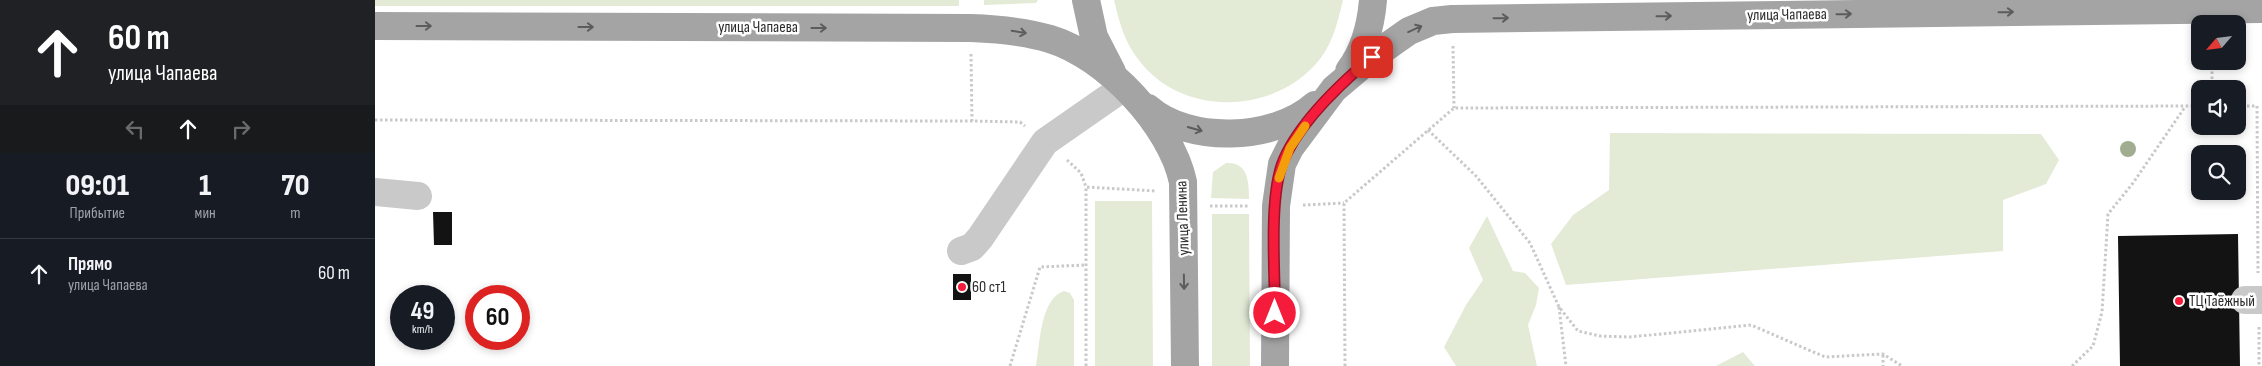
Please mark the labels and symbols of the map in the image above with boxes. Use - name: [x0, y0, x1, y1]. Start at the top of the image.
- street label: улица Чапаева: [1747, 5, 1827, 25]
- one-way arrow: [1998, 8, 2014, 17]
- one-way arrow: [1835, 9, 1851, 19]
- one-way arrow: [1655, 12, 1671, 21]
- one-way arrow: [1492, 13, 1509, 23]
- north arrow: [2191, 15, 2246, 70]
- street label: улица Чапаева: [718, 18, 798, 37]
- one-way arrow: [415, 21, 431, 31]
- one-way arrow: [578, 22, 594, 32]
- one-way arrow: [810, 23, 826, 33]
- one-way arrow: [1407, 24, 1422, 34]
- one-way arrow: [1011, 28, 1027, 38]
- pin: [1351, 36, 1393, 78]
- one-way arrow: [1187, 125, 1203, 135]
- street label: улица Ленина: [1172, 180, 1194, 256]
- one-way arrow: [1179, 274, 1189, 290]
- place label: 60 ст1: [972, 278, 1006, 297]
- marker: 60 ст1: [956, 281, 968, 293]
- speed limit sign: 60: [465, 285, 530, 350]
- position arrow: [1248, 286, 1300, 338]
- place label: ТЦ Таёжный: [2189, 292, 2255, 311]
- marker: ТЦ Таёжный: [2173, 295, 2185, 307]

